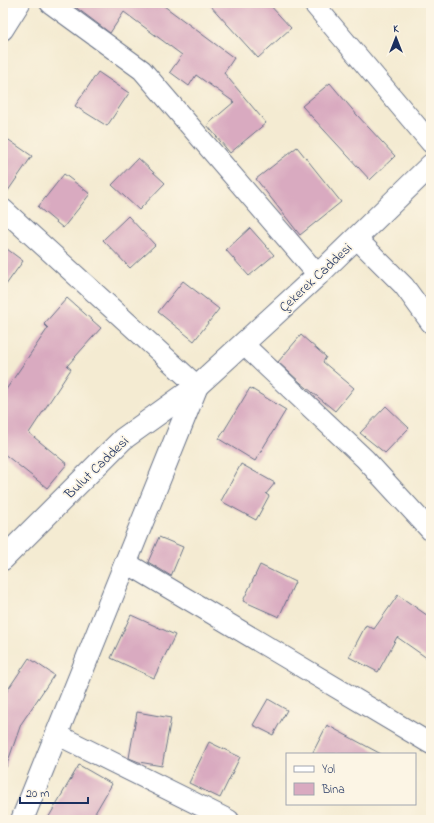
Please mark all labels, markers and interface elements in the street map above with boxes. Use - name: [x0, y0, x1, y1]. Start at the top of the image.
- north arrow: [376, 18, 416, 58]
- text: K: [393, 21, 399, 37]
- street label: Çekerek Caddesi: [275, 239, 357, 318]
- street label: Bulut Caddesi: [59, 432, 134, 505]
- legend: [286, 753, 416, 805]
- text: Yol: [322, 761, 335, 779]
- scale bar: [20, 779, 88, 805]
- text: Bina: [321, 781, 345, 799]
- text: 20 m: [26, 785, 49, 803]

